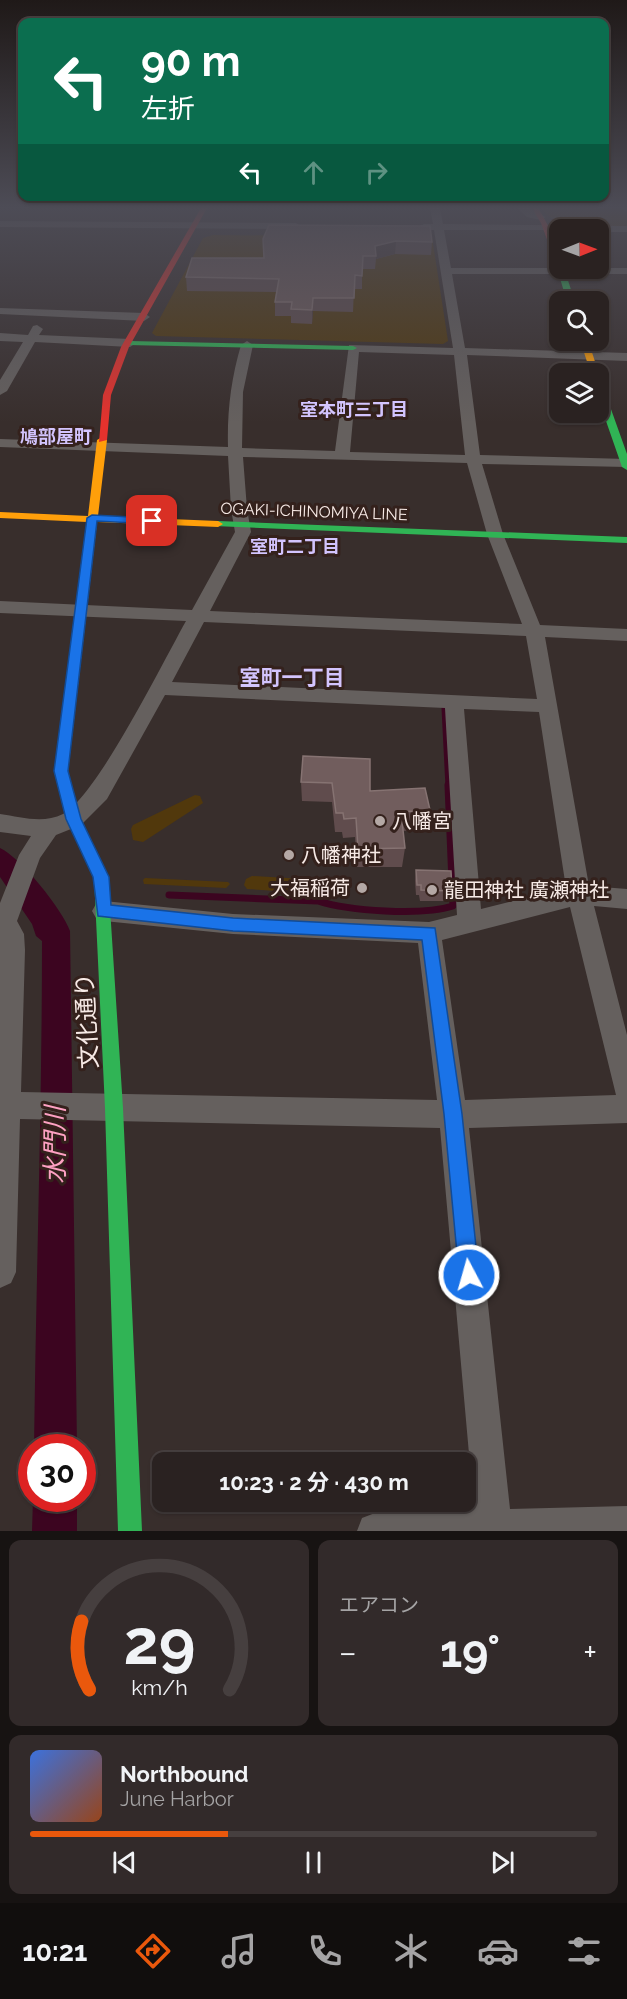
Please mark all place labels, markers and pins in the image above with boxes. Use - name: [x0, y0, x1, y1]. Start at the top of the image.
- pin: [126, 495, 177, 546]
- place label: 八幡宮: [392, 809, 452, 833]
- marker: 八幡宮: [373, 814, 387, 828]
- place label: 八幡神社: [301, 843, 381, 867]
- marker: 八幡神社: [282, 848, 296, 862]
- place label: 大福稲荷: [270, 876, 350, 900]
- place label: 龍田神社 廣瀬神社: [444, 878, 609, 902]
- marker: 大福稲荷: [355, 881, 369, 895]
- marker: 龍田神社 廣瀬神社: [425, 883, 439, 897]

